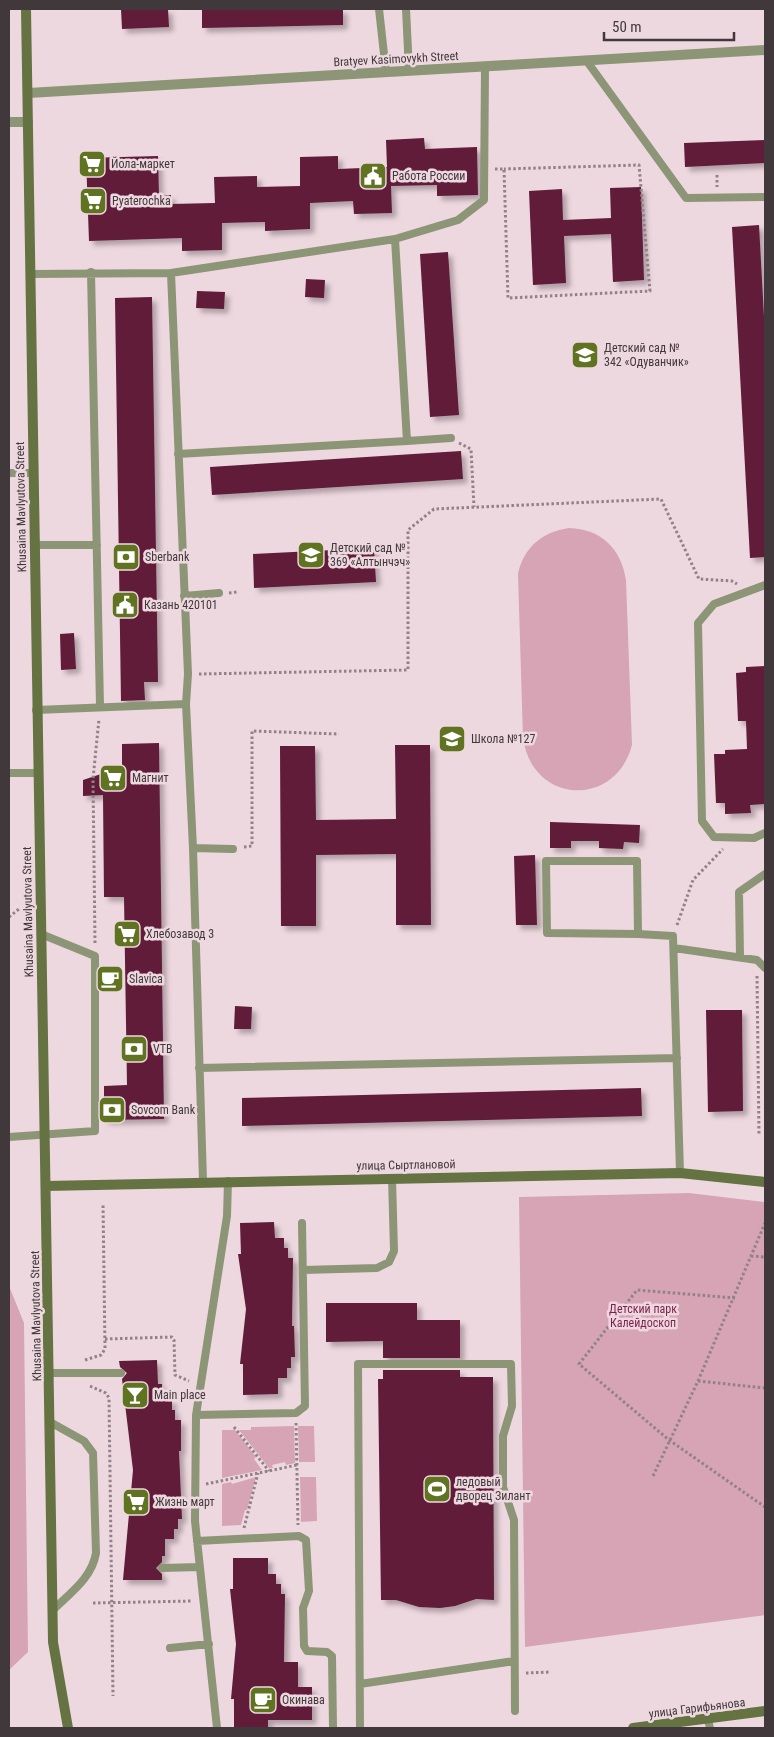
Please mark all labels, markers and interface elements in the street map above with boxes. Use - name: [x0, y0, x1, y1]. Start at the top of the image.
- scale bar: [604, 10, 734, 42]
- text: 50 m: [612, 18, 642, 36]
- street label: Bratyev Kasimovykh Street: [333, 49, 459, 69]
- supermarket icon: Йола-маркет: [77, 149, 107, 179]
- place label: Йола-маркет: [111, 156, 175, 171]
- public building icon: Работа России: [358, 161, 388, 191]
- place label: Работа России: [392, 169, 465, 183]
- supermarket icon: Pyaterochka: [78, 186, 108, 216]
- place label: Pyaterochka: [112, 194, 171, 208]
- school or university icon: Детский сад № 342 «Одуванчик»: [570, 340, 600, 370]
- place label: Детский сад № 342 «Одуванчик»: [604, 341, 689, 369]
- street label: Khusaina Mavlyutova Street: [13, 441, 29, 573]
- school or university icon: Детский сад № 369 «Алтынчэч»: [296, 540, 326, 570]
- place label: Детский сад № 369 «Алтынчэч»: [330, 541, 410, 569]
- bank icon: Sberbank: [111, 542, 141, 572]
- place label: Sberbank: [145, 550, 190, 564]
- public building icon: Казань 420101: [110, 590, 140, 620]
- place label: Казань 420101: [144, 598, 218, 612]
- school or university icon: Школа №127: [437, 724, 467, 754]
- place label: Школа №127: [471, 732, 535, 746]
- supermarket icon: Магнит: [98, 763, 128, 793]
- place label: Магнит: [132, 771, 169, 785]
- street label: Khusaina Mavlyutova Street: [20, 846, 36, 978]
- supermarket icon: Хлебозавод 3: [112, 919, 142, 949]
- place label: Хлебозавод 3: [146, 927, 214, 941]
- cafe icon: Slavica: [95, 964, 125, 994]
- place label: Slavica: [129, 972, 163, 986]
- bank icon: VTB: [119, 1034, 149, 1064]
- place label: VTB: [153, 1042, 173, 1056]
- bank icon: Sovcom Bank: [97, 1095, 127, 1125]
- place label: Sovcom Bank: [131, 1103, 196, 1117]
- street label: улица Сыртлановой: [356, 1157, 456, 1173]
- street label: Khusaina Mavlyutova Street: [28, 1250, 44, 1382]
- park label: Детский парк Калейдоскоп: [609, 1302, 677, 1330]
- bar icon: Main place: [120, 1380, 150, 1410]
- place label: Main place: [154, 1388, 206, 1402]
- sports icon: ледовый дворец Зилант: [422, 1474, 452, 1504]
- place label: ледовый дворец Зилант: [456, 1475, 531, 1503]
- supermarket icon: Жизнь март: [121, 1487, 151, 1517]
- place label: Жизнь март: [155, 1495, 215, 1509]
- cafe icon: Окинава: [248, 1685, 278, 1715]
- place label: Окинава: [282, 1693, 325, 1707]
- street label: улица Гарифьянова: [648, 1695, 746, 1721]

